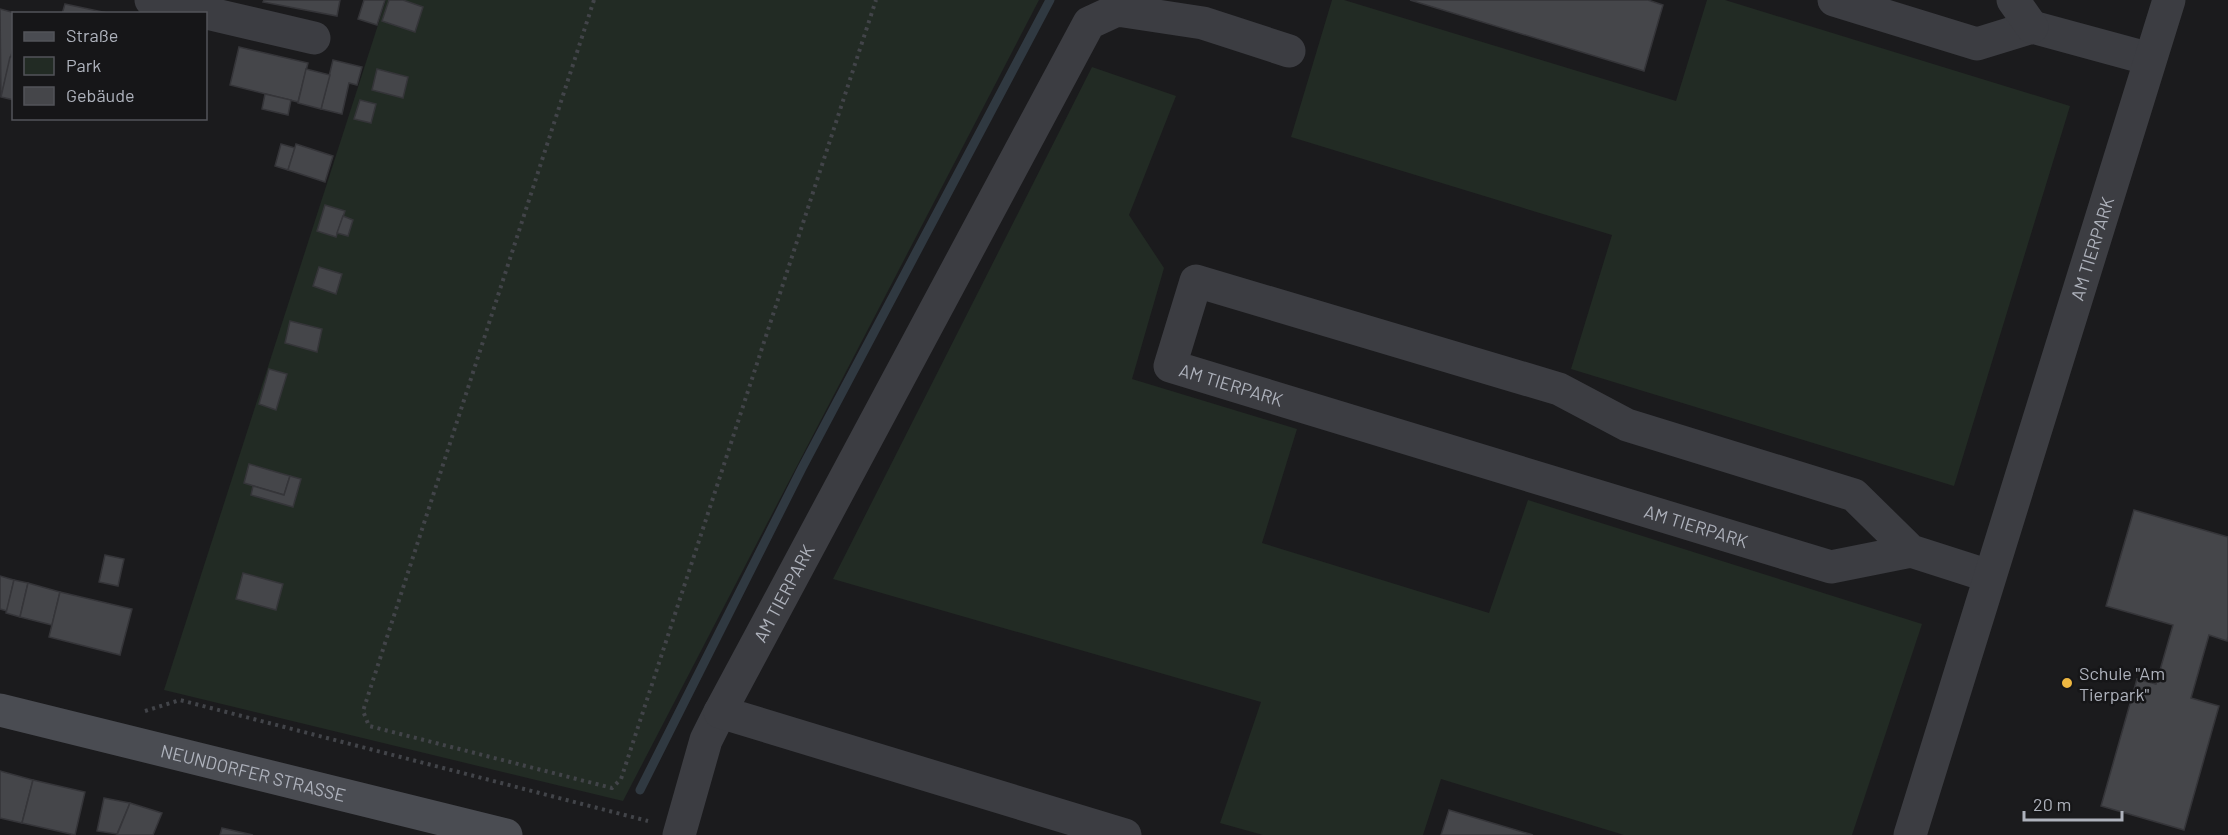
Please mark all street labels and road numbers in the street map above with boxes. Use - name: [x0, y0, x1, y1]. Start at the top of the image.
- street label: AM TIERPARK: [2065, 194, 2118, 303]
- street label: AM TIERPARK: [1177, 358, 1286, 411]
- street label: AM TIERPARK: [1642, 500, 1751, 552]
- street label: AM TIERPARK: [749, 541, 819, 646]
- street label: NEUNDORFER STRASSE: [159, 739, 348, 806]

